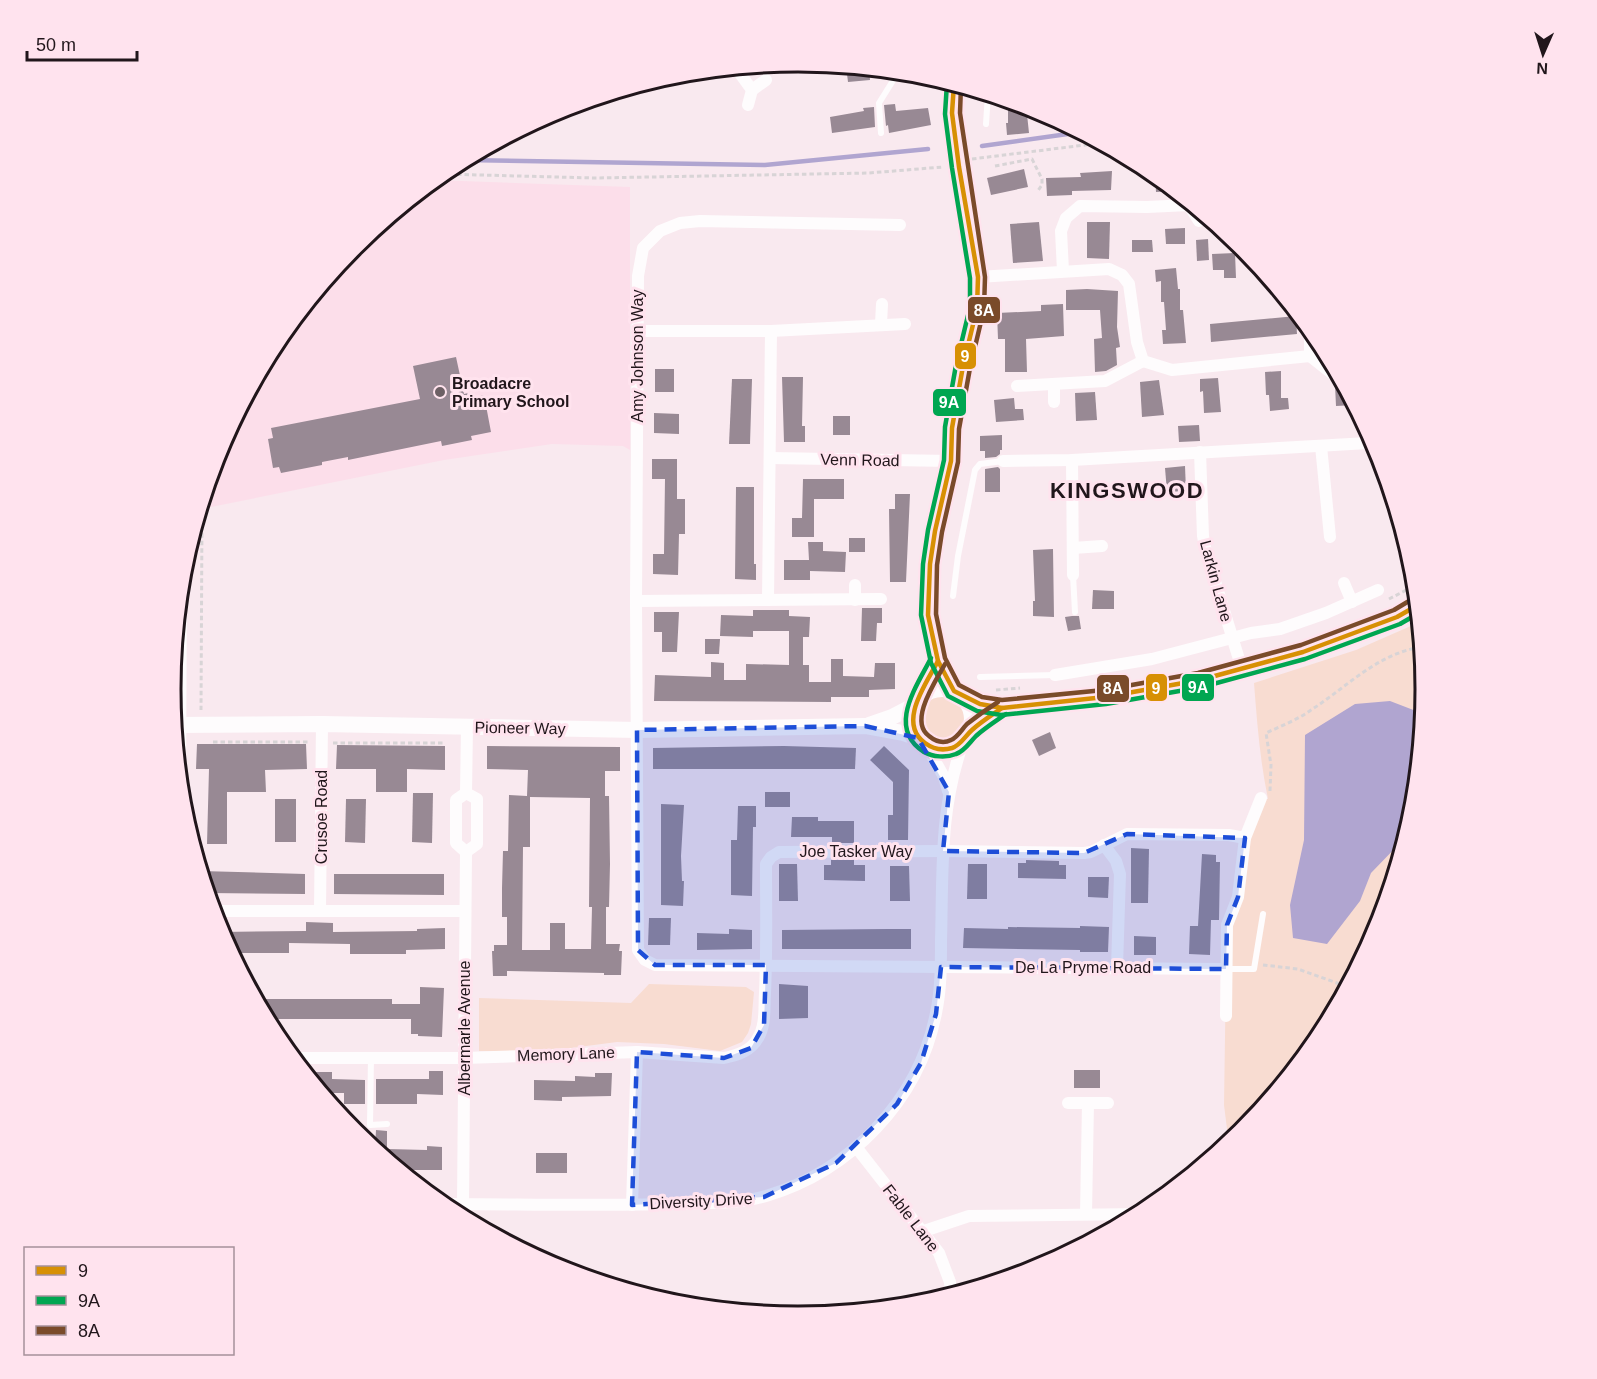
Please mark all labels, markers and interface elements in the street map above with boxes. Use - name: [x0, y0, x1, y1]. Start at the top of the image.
- scale bar: [27, 24, 136, 62]
- north arrow: [1513, 24, 1573, 84]
- text: 50 m: [36, 35, 76, 55]
- text: N: [1536, 60, 1548, 77]
- street label: Amy Johnson Way: [629, 290, 646, 422]
- line badge: 8A: [967, 296, 1001, 324]
- text: 8A: [974, 302, 995, 319]
- line badge: 9: [954, 342, 977, 370]
- text: 9: [961, 348, 970, 365]
- place label: Broadacre Primary School: [452, 375, 569, 410]
- marker: Broadacre Primary School: [433, 385, 447, 399]
- line badge: 9A: [932, 388, 967, 417]
- text: 9A: [939, 394, 960, 411]
- street label: Venn Road: [820, 451, 900, 469]
- district label: KINGSWOOD: [1050, 478, 1204, 503]
- street label: Larkin Lane: [1197, 538, 1235, 624]
- line badge: 9: [1145, 673, 1168, 702]
- line badge: 9A: [1181, 673, 1215, 702]
- line badge: 8A: [1096, 674, 1130, 703]
- text: 9A: [1188, 679, 1209, 696]
- text: 8A: [1103, 680, 1124, 697]
- text: 9: [1152, 680, 1161, 697]
- street label: Pioneer Way: [474, 719, 566, 737]
- street label: Crusoe Road: [313, 770, 330, 864]
- street label: Joe Tasker Way: [800, 843, 912, 860]
- street label: De La Pryme Road: [1015, 959, 1151, 976]
- street label: Albermarle Avenue: [456, 960, 473, 1095]
- street label: Memory Lane: [517, 1044, 615, 1064]
- street label: Fable Lane: [880, 1181, 942, 1255]
- street label: Diversity Drive: [649, 1190, 753, 1212]
- legend: [24, 1247, 234, 1355]
- text: 9: [78, 1261, 88, 1281]
- text: 9A: [78, 1291, 100, 1311]
- text: 8A: [78, 1321, 100, 1341]

